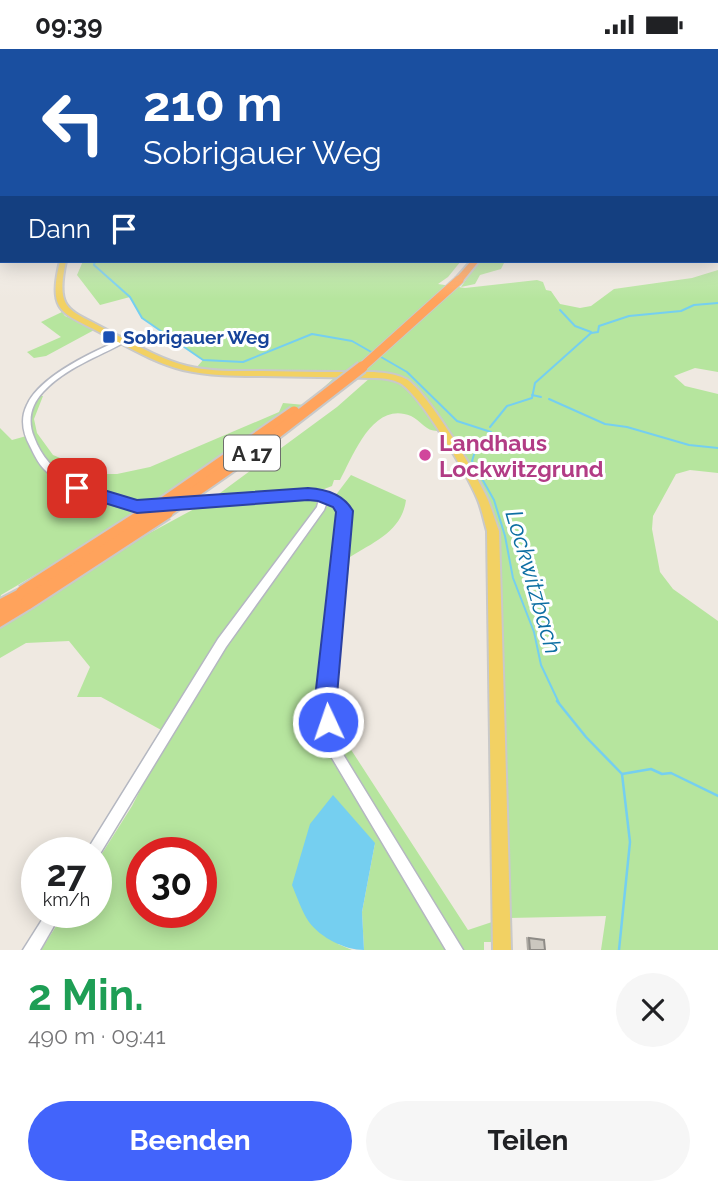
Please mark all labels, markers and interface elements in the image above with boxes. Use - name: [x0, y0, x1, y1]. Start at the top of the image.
- text: 09:39: [35, 10, 103, 40]
- text: 210 m: [143, 75, 282, 132]
- icon: left: [28, 77, 119, 168]
- text: Sobrigauer Weg: [143, 134, 382, 171]
- icon: arrive: [105, 210, 143, 248]
- text: Dann: [28, 214, 91, 244]
- place label: Sobrigauer Weg: [123, 326, 269, 348]
- marker: Sobrigauer Weg: [101, 329, 117, 345]
- place label: Landhaus Lockwitzgrund: [439, 429, 604, 482]
- road number: A 17: [224, 435, 280, 471]
- marker: Landhaus Lockwitzgrund: [417, 447, 433, 463]
- pin: [47, 458, 107, 518]
- icon: arrive: [58, 469, 96, 507]
- water label: Lockwitzbach: [500, 507, 568, 657]
- position arrow: [291, 685, 365, 759]
- speed limit sign: 30: [126, 837, 217, 928]
- text: 27: [47, 853, 86, 894]
- text: km/h: [43, 889, 90, 910]
- text: 2 Min.: [28, 971, 144, 1020]
- button: close: [616, 973, 690, 1047]
- text: 490 m · 09:41: [28, 1022, 165, 1049]
- button: Beenden: [28, 1101, 352, 1181]
- button: Teilen: [366, 1101, 690, 1181]

